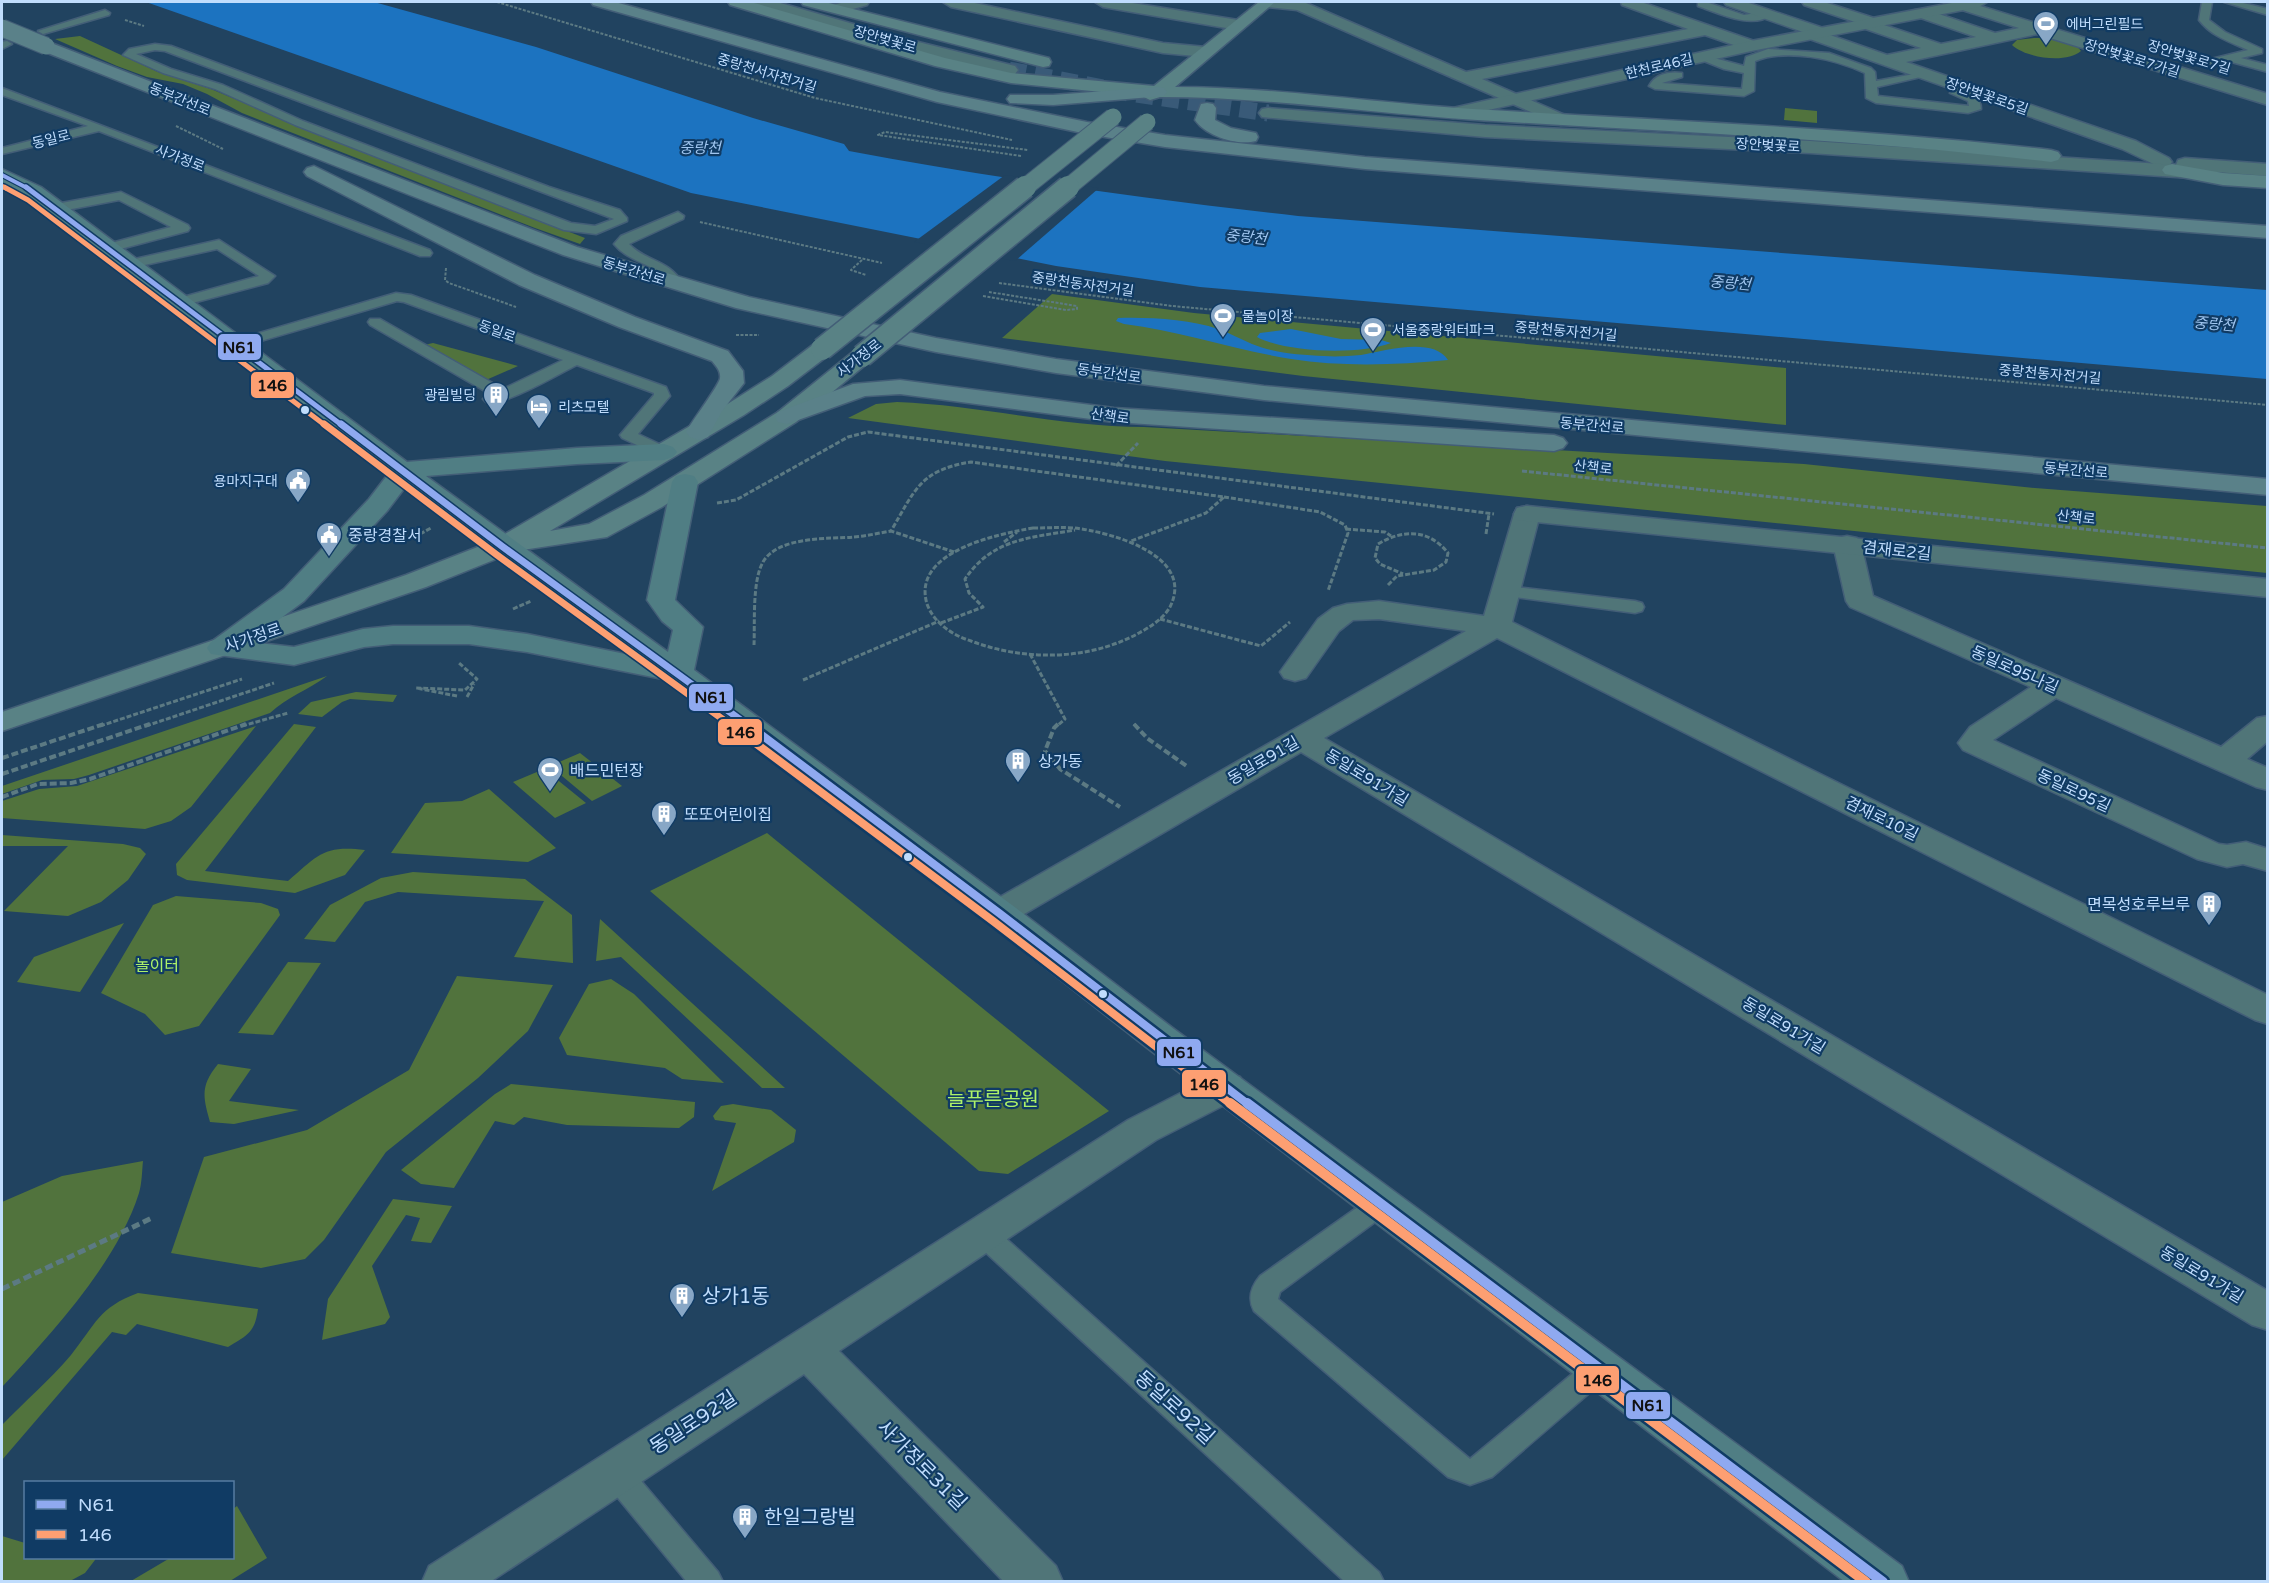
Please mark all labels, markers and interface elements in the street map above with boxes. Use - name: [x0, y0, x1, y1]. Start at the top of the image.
- sports icon: 에버그린필드: [2031, 9, 2061, 47]
- place label: 에버그린필드: [2066, 16, 2143, 33]
- street label: 장안벚꽃로: [852, 22, 918, 57]
- street label: 장안벚꽃로7가길: [2082, 36, 2182, 81]
- street label: 장안벚꽃로7길: [2145, 37, 2232, 78]
- street label: 중랑천서자전거길: [715, 50, 819, 97]
- street label: 한천로46길: [1624, 50, 1695, 83]
- street label: 장안벚꽃로5길: [1943, 74, 2030, 119]
- street label: 동부간선로: [147, 80, 213, 119]
- street label: 동일로: [30, 127, 72, 152]
- street label: 장안벚꽃로: [1735, 135, 1801, 156]
- water label: 중랑천: [679, 139, 723, 157]
- street label: 사가정로: [153, 141, 207, 176]
- water label: 중랑천: [1224, 226, 1270, 249]
- street label: 동부간선로: [601, 254, 667, 289]
- street label: 중랑천동자전거길: [1031, 269, 1135, 300]
- water label: 중랑천: [1709, 272, 1754, 294]
- sports icon: 물놀이장: [1208, 301, 1238, 339]
- place label: 물놀이장: [1242, 308, 1294, 325]
- water label: 중랑천: [2193, 313, 2238, 335]
- sports icon: 서울중랑워터파크: [1358, 315, 1388, 353]
- street label: 동일로: [476, 317, 518, 346]
- street label: 중랑천동자전거길: [1514, 319, 1618, 344]
- place label: 서울중랑워터파크: [1392, 322, 1495, 339]
- line badge: N61: [217, 333, 262, 361]
- street label: 사가정로: [834, 336, 885, 381]
- text: N61: [223, 338, 255, 358]
- street label: 동부간선로: [1076, 361, 1142, 386]
- street label: 중랑천동자전거길: [1998, 362, 2102, 387]
- line badge: 146: [250, 371, 295, 399]
- text: 146: [257, 376, 287, 396]
- building icon: 광림빌딩: [481, 380, 511, 418]
- place label: 광림빌딩: [424, 387, 476, 404]
- hotel icon: 리츠모텔: [524, 392, 554, 430]
- place label: 리츠모텔: [558, 399, 610, 416]
- unlabelled marker: [299, 404, 311, 416]
- street label: 산책로: [1090, 405, 1130, 428]
- street label: 동부간선로: [1559, 414, 1625, 437]
- street label: 산책로: [1573, 457, 1613, 478]
- street label: 동부간선로: [2043, 459, 2109, 482]
- public building icon: 용마지구대: [283, 466, 313, 504]
- place label: 용마지구대: [214, 473, 278, 490]
- street label: 산책로: [2056, 507, 2096, 528]
- public building icon: 중랑경찰서: [314, 520, 344, 558]
- place label: 중랑경찰서: [348, 526, 422, 546]
- street label: 겸재로2길: [1862, 537, 1932, 565]
- street label: 사가정로: [222, 619, 285, 657]
- street label: 동일로95나길: [1968, 642, 2061, 698]
- line badge: N61: [688, 683, 734, 712]
- text: N61: [695, 688, 727, 708]
- line badge: 146: [717, 718, 763, 746]
- text: 146: [725, 723, 755, 743]
- street label: 동일로91길: [1224, 732, 1303, 789]
- street label: 동일로91가길: [1321, 745, 1412, 811]
- building icon: 상가동: [1003, 746, 1033, 784]
- place label: 상가동: [1038, 752, 1082, 772]
- sports icon: 배드민턴장: [535, 755, 565, 793]
- place label: 배드민턴장: [570, 761, 644, 781]
- street label: 동일로95길: [2034, 765, 2114, 817]
- street label: 겸재로10길: [1842, 793, 1921, 845]
- building icon: 또또어린이집: [649, 799, 679, 837]
- place label: 또또어린이집: [684, 805, 772, 825]
- unlabelled marker: [902, 851, 914, 863]
- building icon: 면목성호루브루: [2194, 889, 2224, 927]
- place label: 면목성호루브루: [2087, 895, 2190, 915]
- park label: 놀이터: [135, 956, 179, 976]
- unlabelled marker: [1097, 988, 1109, 1000]
- street label: 동일로91가길: [1738, 993, 1829, 1059]
- line badge: N61: [1156, 1038, 1202, 1067]
- text: N61: [1163, 1043, 1195, 1063]
- line badge: 146: [1181, 1069, 1227, 1098]
- text: 146: [1189, 1075, 1219, 1095]
- park label: 늘푸른공원: [947, 1088, 1039, 1112]
- street label: 동일로91가길: [2156, 1242, 2247, 1308]
- building icon: 상가1동: [667, 1281, 697, 1319]
- place label: 상가1동: [702, 1285, 770, 1309]
- line badge: 146: [1575, 1365, 1620, 1394]
- street label: 동일로92길: [1130, 1366, 1219, 1450]
- text: 146: [1582, 1371, 1612, 1391]
- street label: 동일로92길: [646, 1386, 741, 1460]
- line badge: N61: [1625, 1391, 1671, 1420]
- text: N61: [1632, 1396, 1664, 1416]
- street label: 사가정로31길: [871, 1416, 971, 1516]
- legend: [24, 1481, 234, 1559]
- text: N61: [78, 1494, 115, 1516]
- building icon: 한일그랑빌: [730, 1502, 760, 1540]
- place label: 한일그랑빌: [764, 1506, 856, 1530]
- text: 146: [78, 1524, 112, 1546]

